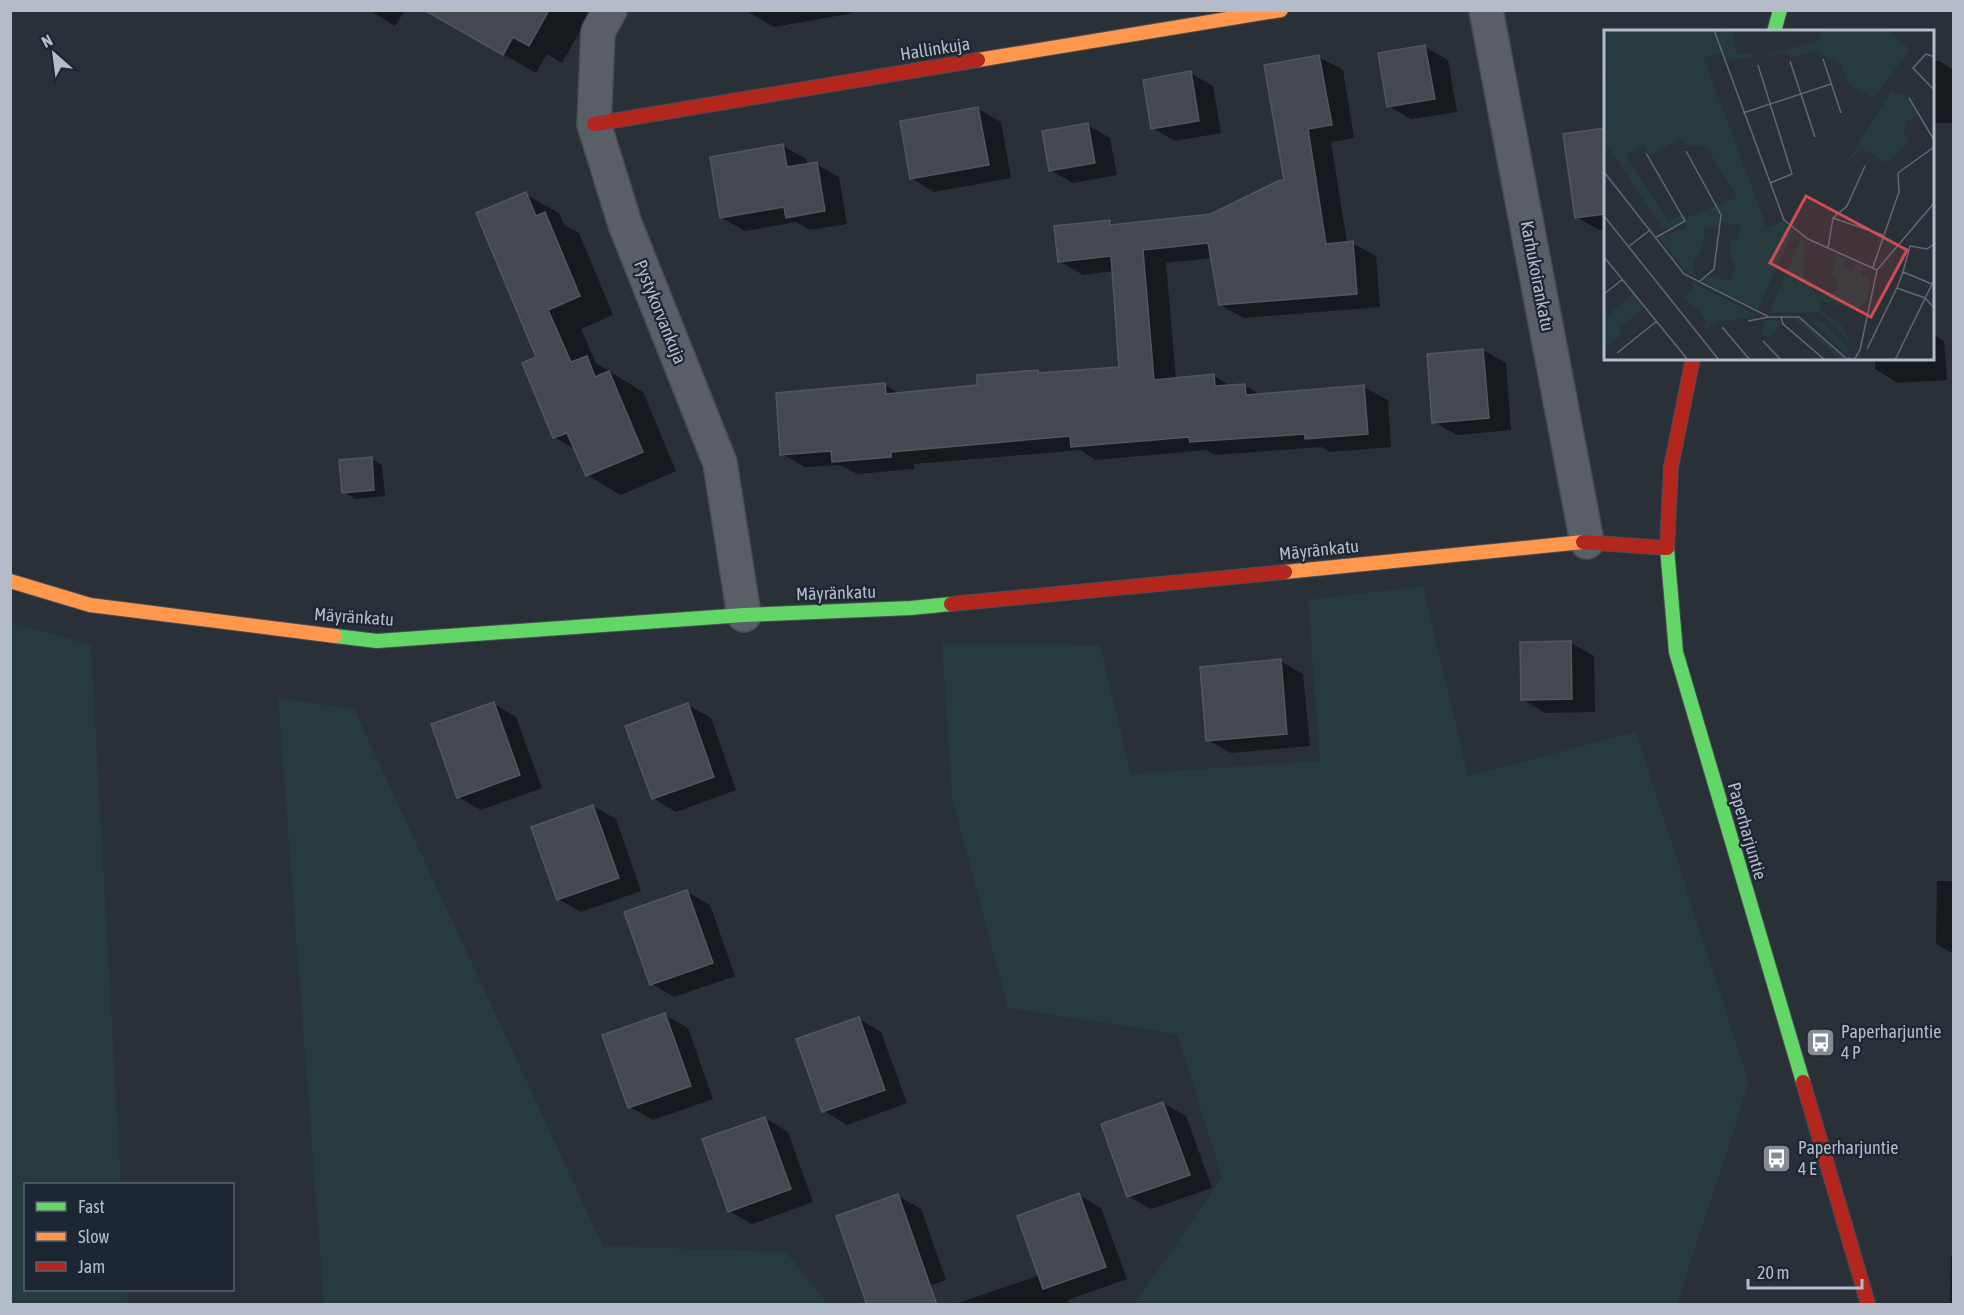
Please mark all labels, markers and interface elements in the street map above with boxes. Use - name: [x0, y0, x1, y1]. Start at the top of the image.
- north arrow: [24, 24, 84, 84]
- inset map: [1604, 30, 1934, 360]
- text: N: [39, 31, 55, 51]
- street label: Hallinkuja: [899, 33, 971, 64]
- street label: Karhukoirankatu: [1517, 219, 1558, 333]
- street label: Pystykorvankuja: [630, 257, 691, 367]
- street label: Mäyränkatu: [1278, 535, 1360, 564]
- street label: Mäyränkatu: [796, 581, 876, 604]
- street label: Mäyränkatu: [313, 603, 395, 630]
- street label: Paperharjuntie: [1724, 780, 1771, 882]
- place label: Paperharjuntie 4 P: [1841, 1021, 1941, 1063]
- bus stop icon: Paperharjuntie 4 P: [1804, 1026, 1836, 1058]
- place label: Paperharjuntie 4 E: [1798, 1137, 1898, 1179]
- bus stop icon: Paperharjuntie 4 E: [1761, 1142, 1793, 1174]
- legend: [24, 1183, 234, 1291]
- text: Fast: [78, 1196, 105, 1217]
- text: Slow: [78, 1226, 109, 1247]
- scale bar: [1748, 1252, 1862, 1290]
- text: Jam: [78, 1256, 105, 1277]
- text: 20 m: [1757, 1262, 1789, 1283]

